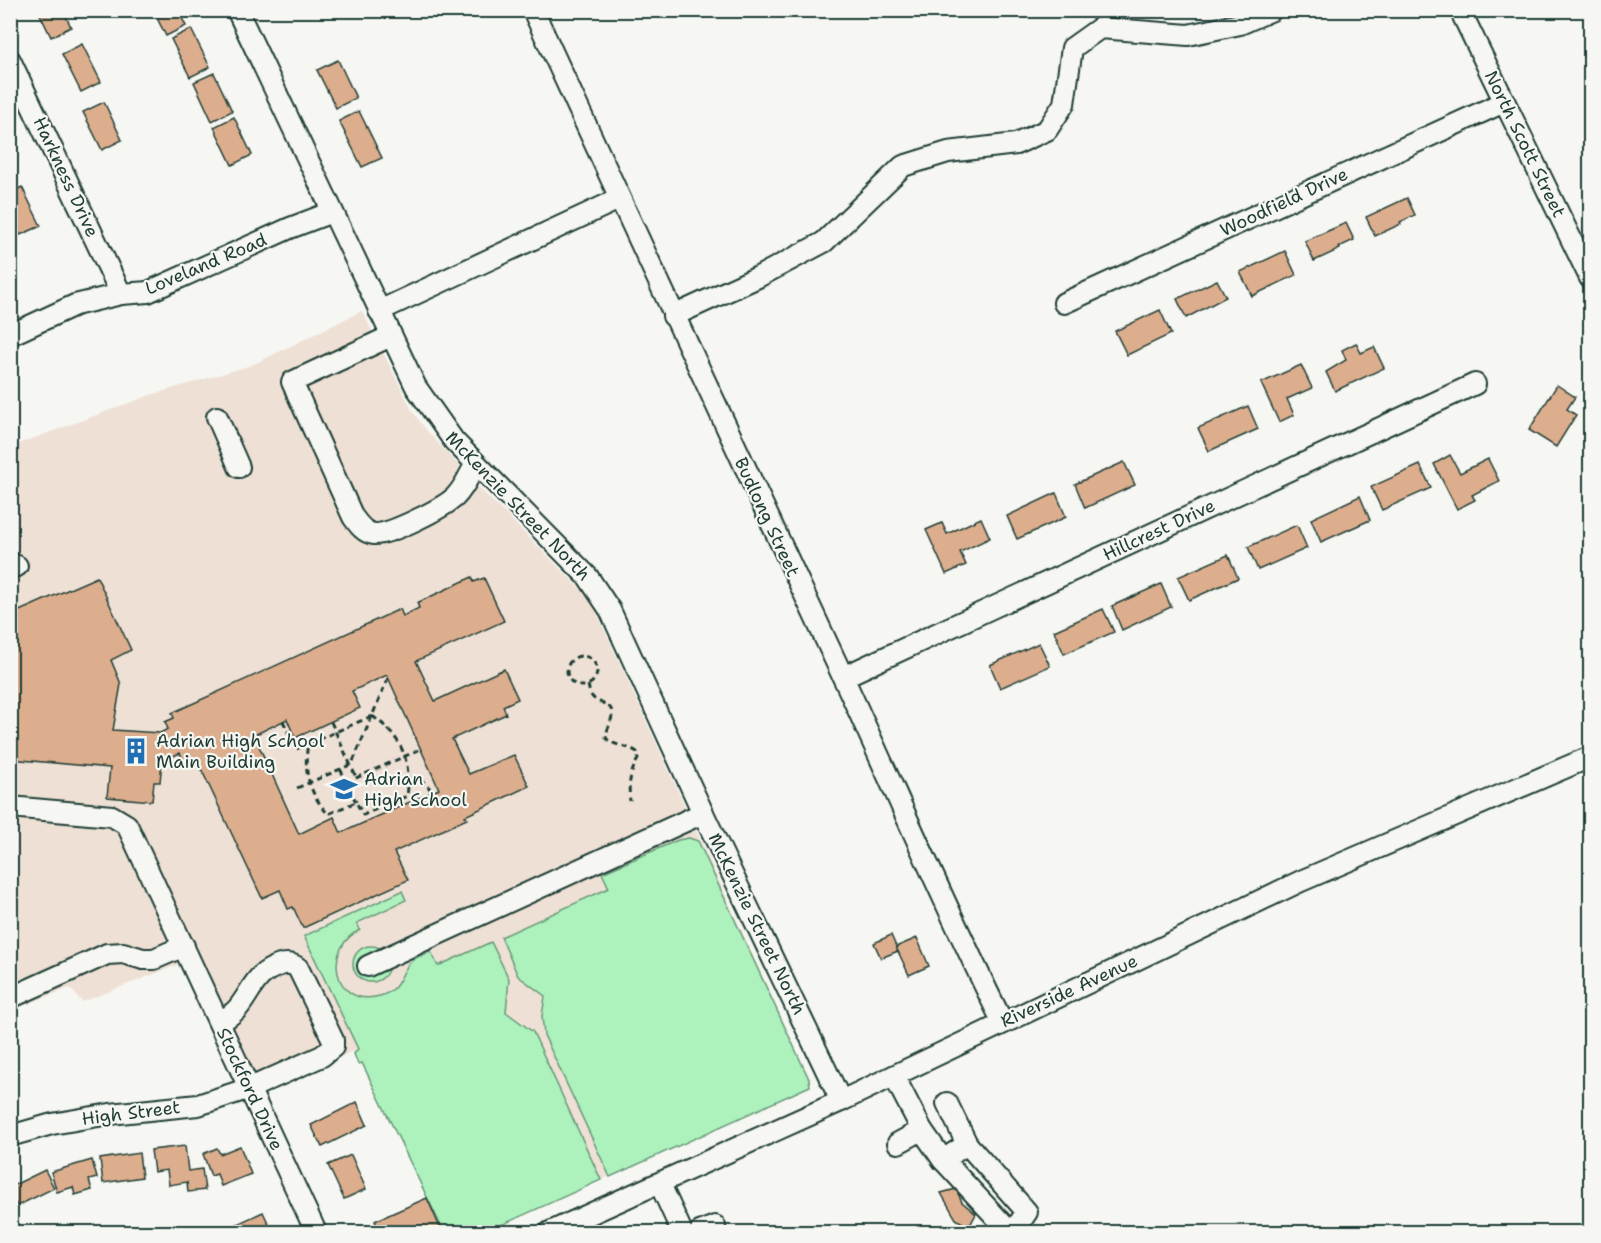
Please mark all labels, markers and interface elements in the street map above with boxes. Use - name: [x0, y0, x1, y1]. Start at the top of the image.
- street label: North Scott Street: [1479, 66, 1571, 222]
- street label: Harkness Drive: [28, 113, 104, 241]
- street label: Woodfield Drive: [1216, 162, 1352, 242]
- street label: Loveland Road: [142, 228, 270, 300]
- street label: McKenzie Street North: [440, 426, 596, 586]
- street label: Budlong Street: [729, 453, 805, 581]
- street label: Hillcrest Drive: [1099, 493, 1219, 567]
- place label: Adrian High School Main Building: [156, 729, 325, 774]
- building icon: Adrian High School Main Building: [121, 736, 151, 766]
- place label: Adrian High School: [364, 767, 467, 812]
- school or university icon: Adrian High School: [329, 774, 359, 804]
- street label: McKenzie Street North: [703, 829, 811, 1019]
- street label: Riverside Avenue: [997, 949, 1141, 1033]
- street label: Stockford Drive: [211, 1024, 289, 1154]
- street label: High Street: [80, 1095, 182, 1131]

